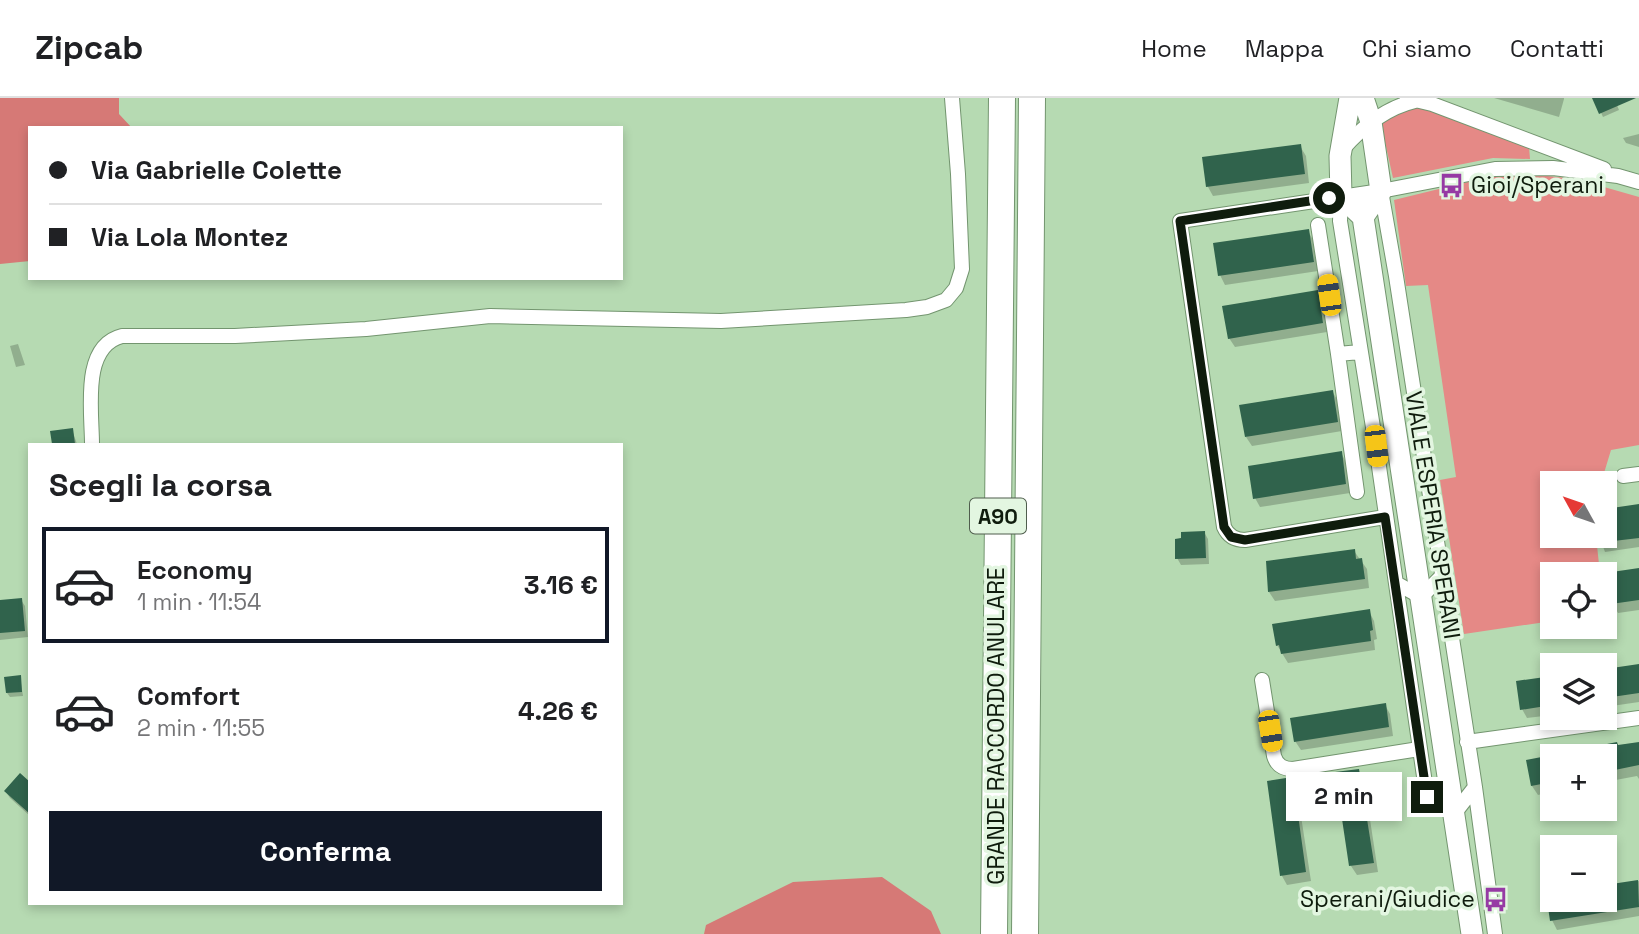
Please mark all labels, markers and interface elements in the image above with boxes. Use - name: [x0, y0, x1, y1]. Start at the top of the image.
- text: Zipcab: [35, 27, 143, 69]
- text: Home: [1141, 33, 1207, 64]
- text: Mappa: [1245, 33, 1324, 64]
- text: Chi siamo: [1362, 33, 1472, 64]
- text: Contatti: [1510, 33, 1604, 64]
- text: Via Gabrielle Colette: [91, 153, 342, 187]
- place label: Gioi/Sperani: [1471, 170, 1604, 200]
- bus stop icon: Gioi/Sperani: [1437, 171, 1465, 199]
- route start: [1313, 182, 1345, 214]
- text: Via Lola Montez: [91, 220, 288, 254]
- car: [1316, 273, 1343, 317]
- street label: VIALE ESPERIA SPERANI: [1399, 389, 1467, 641]
- car: [1364, 424, 1389, 468]
- text: Scegli la corsa: [49, 465, 272, 505]
- north arrow: [1540, 471, 1617, 548]
- map controls: [1540, 471, 1617, 912]
- road number: A90: [970, 498, 1026, 534]
- text: Economy: [137, 553, 253, 587]
- icon: car: [53, 554, 116, 617]
- button: locate: [1540, 562, 1617, 639]
- street label: GRANDE RACCORDO ANULARE: [981, 567, 1011, 885]
- text: 3.16 €: [524, 568, 598, 602]
- text: 1 min · 11:54: [137, 587, 261, 617]
- button: layers: [1540, 653, 1617, 730]
- text: Comfort: [137, 679, 240, 713]
- icon: car: [53, 680, 116, 743]
- text: 4.26 €: [518, 694, 598, 728]
- car: [1257, 709, 1284, 753]
- text: 2 min · 11:55: [137, 713, 265, 743]
- button: +: [1540, 744, 1617, 821]
- callout: 2 min: [1287, 772, 1402, 822]
- text: 2 min: [1314, 781, 1374, 811]
- route end: [1411, 781, 1443, 813]
- button: Conferma: [49, 811, 602, 891]
- button: −: [1540, 835, 1617, 912]
- place label: Sperani/Giudice: [1300, 884, 1475, 914]
- bus stop icon: Sperani/Giudice: [1481, 885, 1509, 913]

